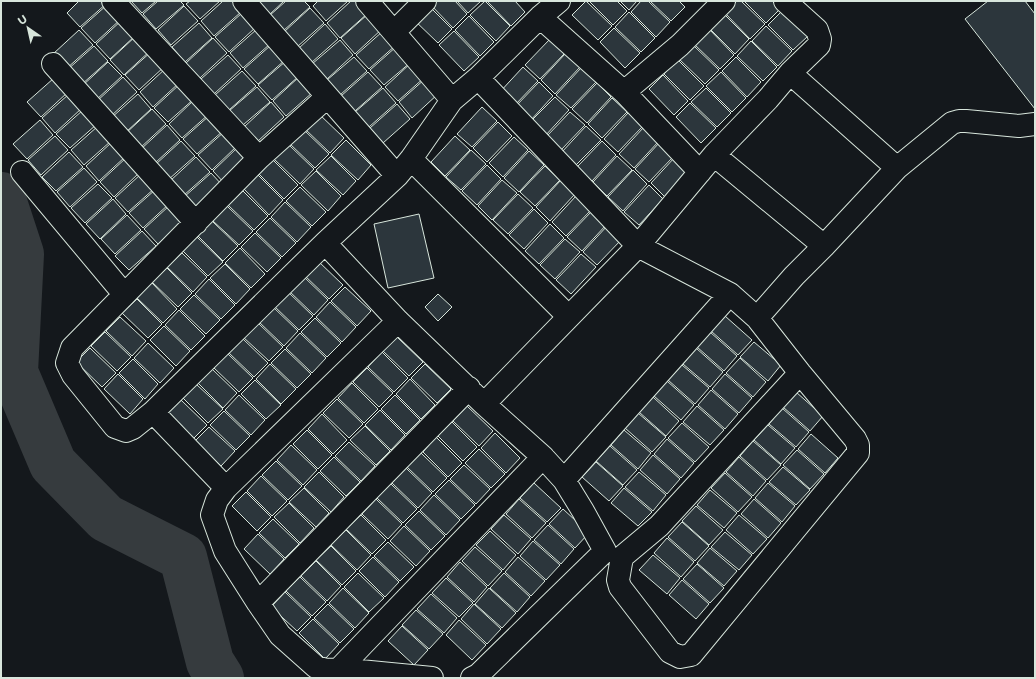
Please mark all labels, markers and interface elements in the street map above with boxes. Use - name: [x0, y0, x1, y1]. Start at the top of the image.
- north arrow: [8, 8, 48, 48]
- text: U: [15, 11, 30, 28]

